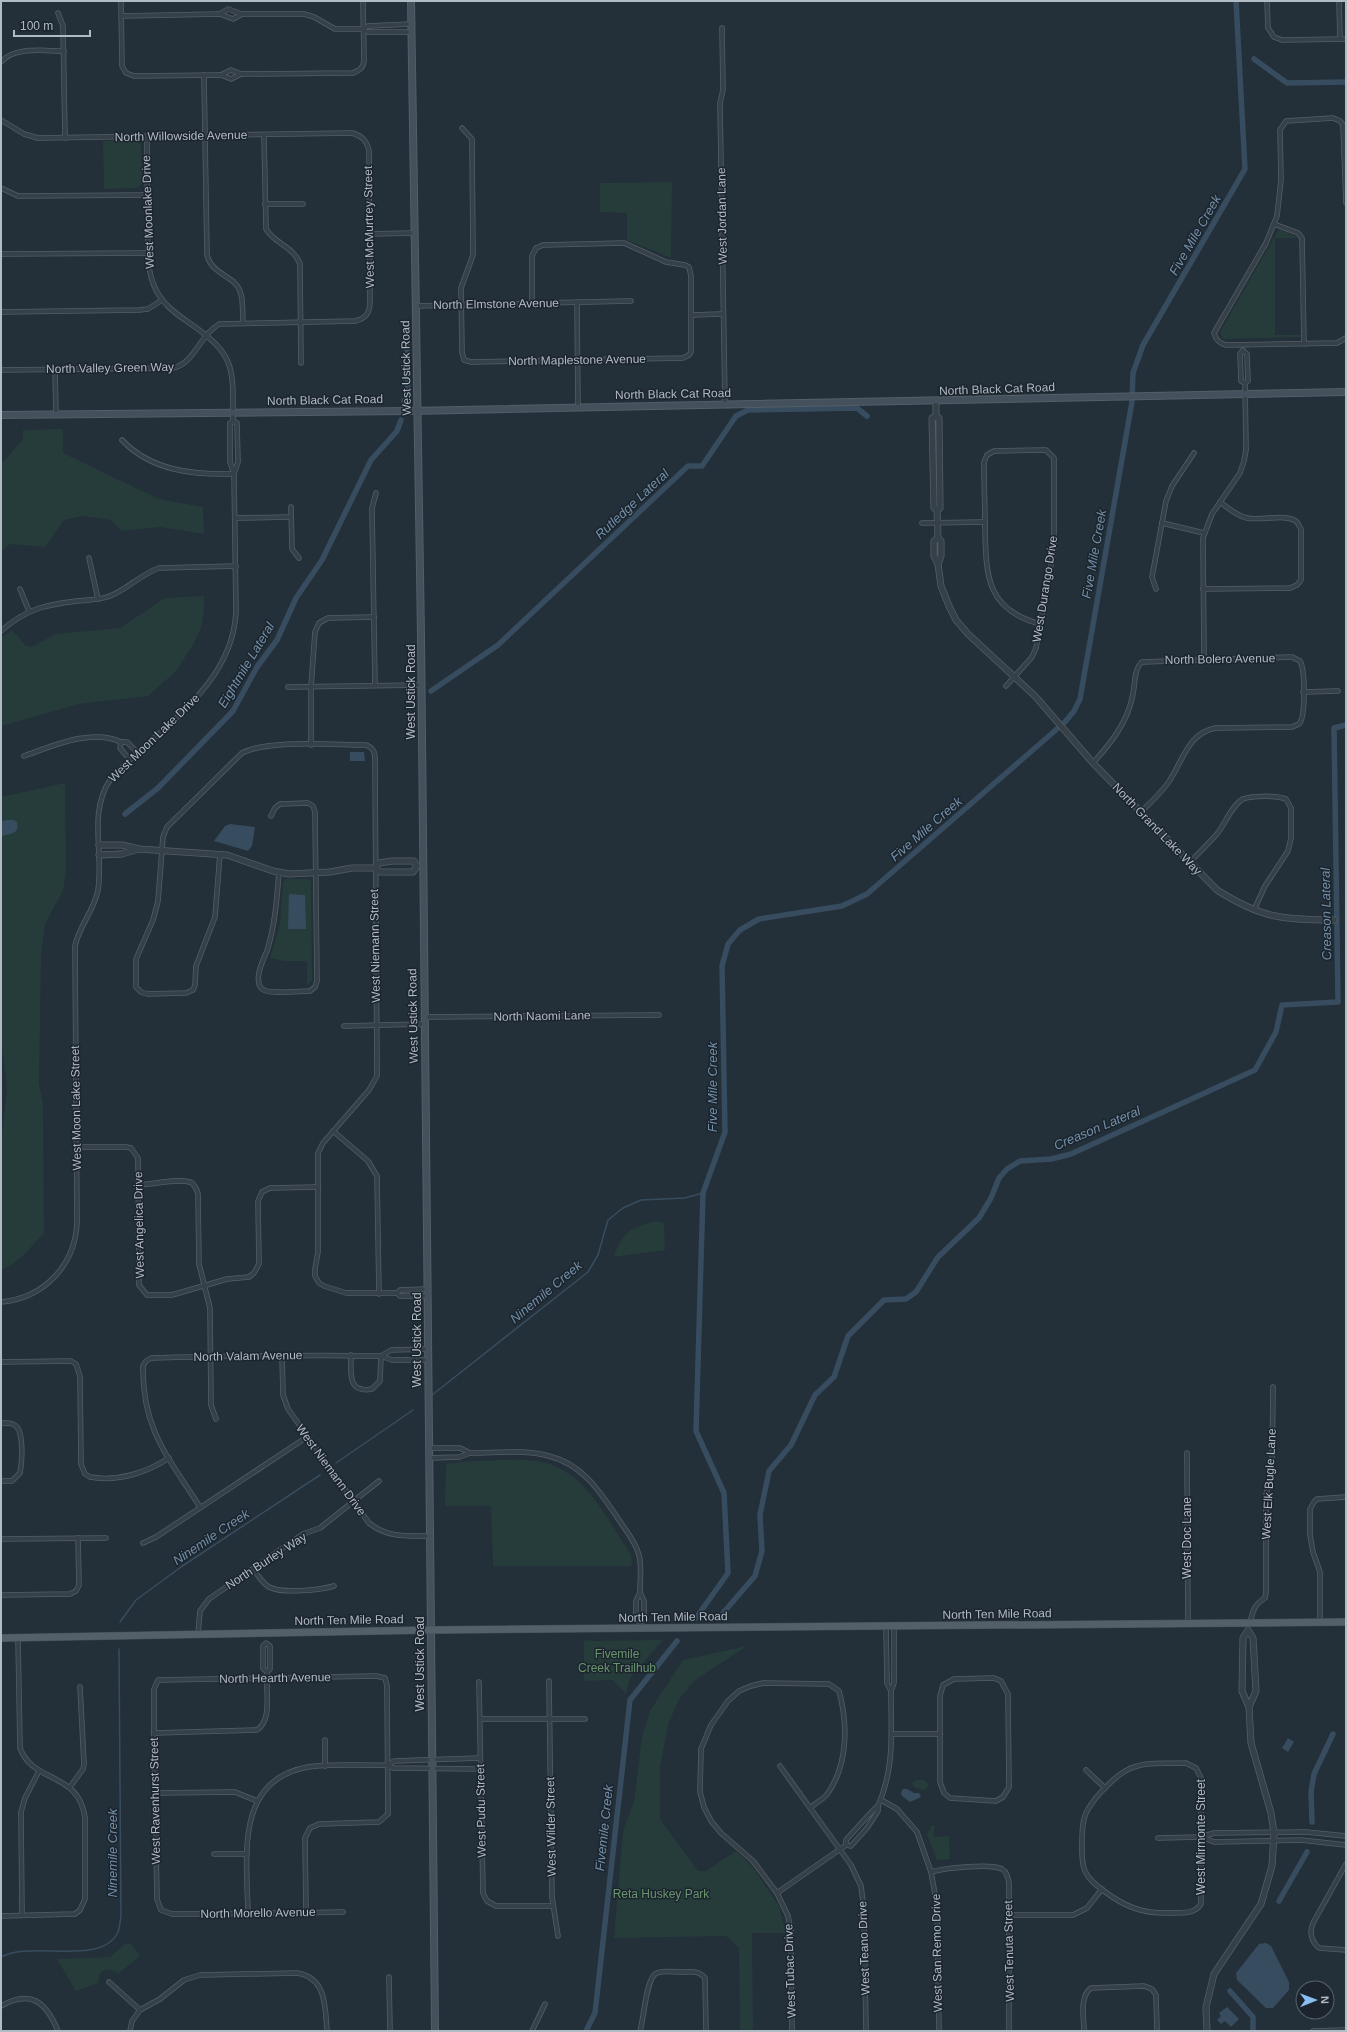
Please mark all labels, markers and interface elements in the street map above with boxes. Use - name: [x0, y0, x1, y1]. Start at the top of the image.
- scale bar: [14, 12, 90, 38]
- text: 100 m: [20, 19, 53, 33]
- street label: North Willowside Avenue: [115, 128, 248, 144]
- street label: West Moonlake Drive: [139, 155, 157, 269]
- street label: West McMurtrey Street: [361, 165, 377, 288]
- street label: West Jordan Lane: [714, 167, 730, 265]
- water label: Five Mile Creek: [1166, 191, 1225, 278]
- street label: North Elmstone Avenue: [433, 296, 559, 312]
- street label: West Ustick Road: [398, 320, 414, 416]
- street label: North Maplestone Avenue: [508, 352, 646, 368]
- street label: North Valley Green Way: [46, 360, 174, 376]
- street label: North Black Cat Road: [939, 380, 1055, 398]
- street label: North Black Cat Road: [615, 386, 731, 402]
- street label: North Black Cat Road: [267, 392, 383, 408]
- water label: Rutledge Lateral: [592, 465, 673, 542]
- water label: Five Mile Creek: [1079, 507, 1109, 600]
- street label: West Durango Drive: [1030, 534, 1060, 643]
- water label: Eightmile Lateral: [215, 619, 278, 710]
- street label: West Ustick Road: [404, 644, 418, 740]
- street label: North Bolero Avenue: [1165, 651, 1276, 667]
- street label: West Moon Lake Drive: [106, 691, 203, 785]
- street label: North Grand Lake Way: [1109, 780, 1205, 878]
- water label: Five Mile Creek: [887, 793, 966, 864]
- water label: Creason Lateral: [1318, 867, 1334, 960]
- street label: West Niemann Street: [367, 888, 383, 1003]
- street label: West Ustick Road: [405, 968, 421, 1064]
- street label: North Naomi Lane: [493, 1008, 591, 1024]
- water label: Five Mile Creek: [705, 1040, 720, 1132]
- street label: West Moon Lake Street: [68, 1045, 84, 1171]
- water label: Creason Lateral: [1051, 1103, 1144, 1153]
- street label: West Angelica Drive: [131, 1171, 147, 1279]
- water label: Ninemile Creek: [507, 1257, 586, 1326]
- street label: West Ustick Road: [410, 1292, 424, 1388]
- street label: North Valam Avenue: [193, 1348, 303, 1364]
- street label: West Niemann Drive: [293, 1421, 369, 1519]
- street label: West Elk Bugle Lane: [1259, 1428, 1279, 1540]
- street label: West Doc Lane: [1180, 1497, 1194, 1579]
- water label: Ninemile Creek: [170, 1505, 253, 1568]
- street label: North Burley Way: [223, 1530, 309, 1592]
- street label: North Ten Mile Road: [942, 1606, 1052, 1622]
- street label: North Ten Mile Road: [618, 1609, 728, 1625]
- street label: North Ten Mile Road: [294, 1612, 404, 1628]
- street label: West Ustick Road: [413, 1616, 427, 1712]
- park label: Fivemile Creek Trailhub: [578, 1647, 656, 1675]
- street label: North Hearth Avenue: [219, 1670, 331, 1686]
- street label: West Ravenhurst Street: [147, 1737, 163, 1865]
- street label: West Pudu Street: [473, 1763, 489, 1858]
- street label: West Wilder Street: [543, 1776, 559, 1877]
- street label: West Mirmonte Street: [1194, 1778, 1208, 1895]
- water label: Fivemile Creek: [592, 1783, 616, 1872]
- water label: Ninemile Creek: [105, 1807, 120, 1897]
- park label: Reta Huskey Park: [613, 1887, 710, 1901]
- street label: West San Remo Drive: [929, 1893, 945, 2012]
- street label: West Tenuta Street: [1001, 1899, 1017, 2002]
- street label: West Teano Drive: [855, 1900, 873, 1995]
- street label: North Morello Avenue: [200, 1905, 316, 1921]
- street label: West Tubac Drive: [781, 1923, 799, 2018]
- north arrow: [1295, 1980, 1335, 2020]
- text: N: [1319, 1996, 1331, 2004]

